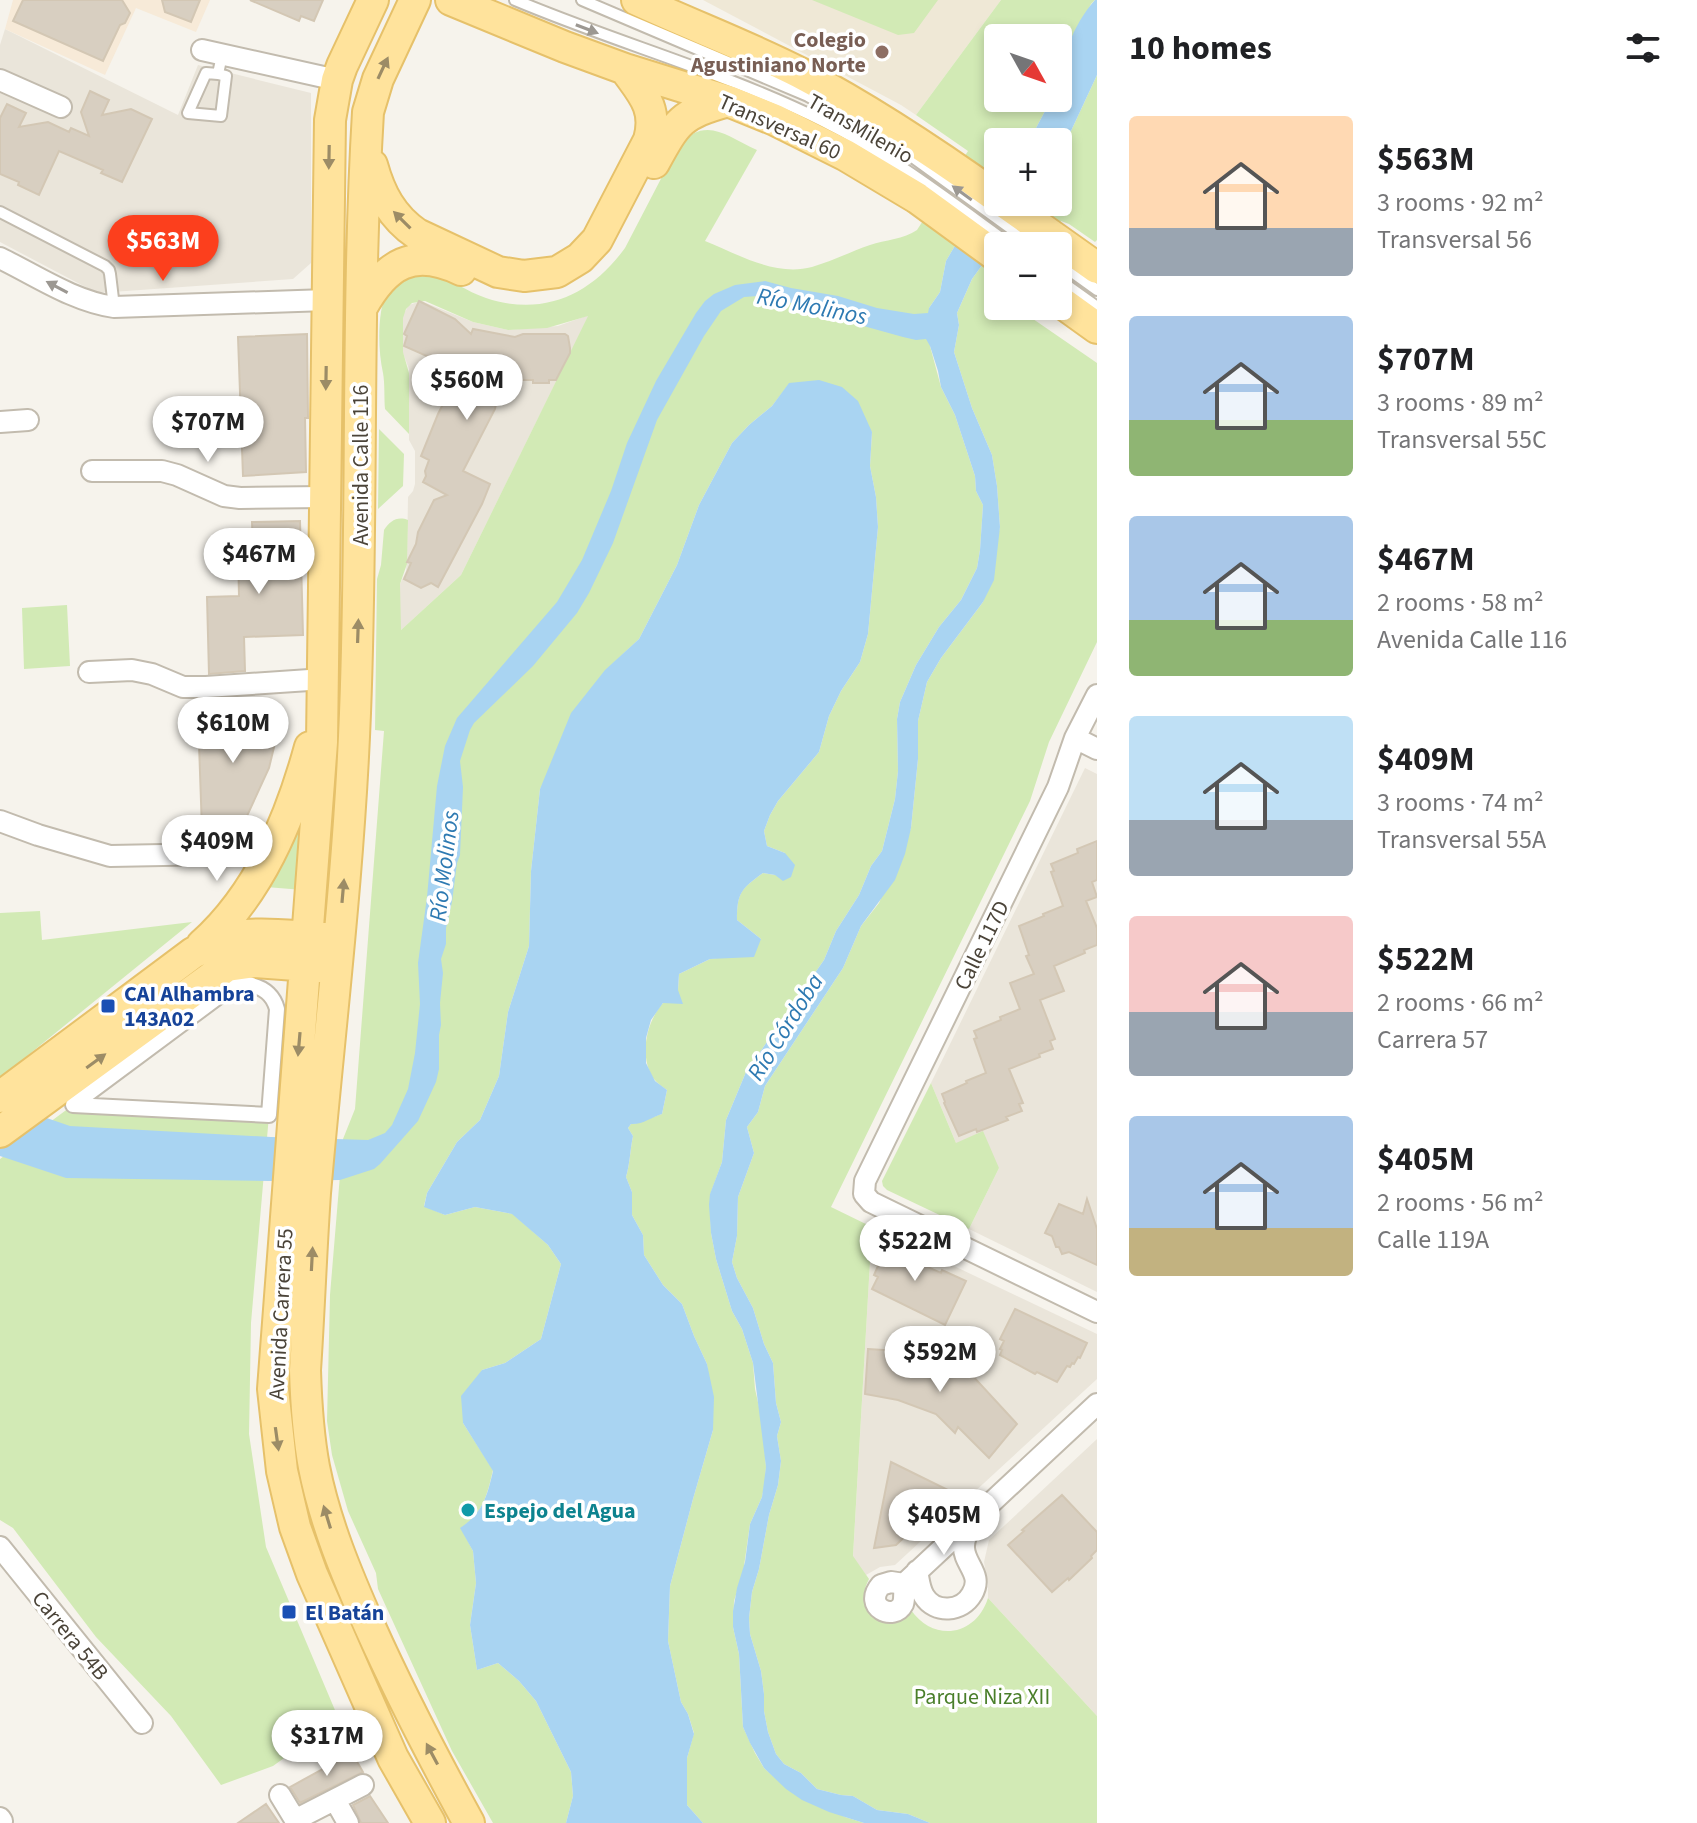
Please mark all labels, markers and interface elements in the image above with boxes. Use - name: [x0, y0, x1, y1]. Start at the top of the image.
- one-way arrow: [576, 23, 600, 36]
- place label: Colegio Agustiniano Norte: [690, 24, 866, 81]
- north arrow: [984, 24, 1072, 112]
- map controls: [984, 24, 1072, 320]
- text: 10 homes: [1129, 24, 1272, 73]
- icon: filters: [1621, 26, 1665, 70]
- marker: Colegio Agustiniano Norte: [873, 43, 891, 61]
- one-way arrow: [376, 56, 390, 80]
- street label: Transversal 60: [713, 86, 846, 168]
- street label: TransMilenio: [802, 86, 919, 172]
- button: +: [984, 128, 1072, 216]
- text: $563M: [1377, 135, 1475, 184]
- one-way arrow: [323, 145, 336, 170]
- icon: home: [1193, 148, 1289, 244]
- text: 3 rooms · 92 m²: [1377, 184, 1544, 221]
- one-way arrow: [951, 185, 973, 201]
- one-way arrow: [393, 211, 412, 230]
- pin: $563M: [107, 215, 219, 283]
- text: Transversal 56: [1377, 221, 1532, 258]
- text: $563M: [126, 222, 200, 259]
- button: −: [984, 232, 1072, 320]
- water label: Río Molinos: [754, 279, 870, 334]
- one-way arrow: [46, 281, 69, 294]
- text: $707M: [1377, 335, 1475, 384]
- icon: home: [1193, 348, 1289, 444]
- pin: $560M: [411, 354, 523, 422]
- text: $560M: [430, 361, 504, 398]
- one-way arrow: [320, 366, 332, 391]
- street label: Avenida Calle 116: [345, 384, 377, 546]
- text: 3 rooms · 89 m²: [1377, 384, 1544, 421]
- pin: $707M: [152, 396, 264, 464]
- text: $707M: [171, 403, 245, 440]
- text: Transversal 55C: [1377, 421, 1547, 458]
- pin: $467M: [203, 528, 315, 596]
- text: $467M: [222, 535, 296, 572]
- text: $467M: [1377, 535, 1475, 584]
- icon: home: [1193, 548, 1289, 644]
- text: 2 rooms · 58 m²: [1377, 584, 1544, 621]
- one-way arrow: [352, 618, 365, 643]
- text: Avenida Calle 116: [1377, 621, 1567, 658]
- pin: $610M: [177, 697, 289, 765]
- text: $610M: [196, 704, 270, 741]
- text: $409M: [1377, 735, 1475, 784]
- icon: home: [1193, 748, 1289, 844]
- text: 3 rooms · 74 m²: [1377, 784, 1544, 821]
- water label: Río Molinos: [420, 808, 469, 924]
- pin: $409M: [161, 815, 273, 883]
- text: Transversal 55A: [1377, 821, 1546, 858]
- text: $409M: [180, 822, 254, 859]
- one-way arrow: [337, 878, 350, 903]
- street label: Calle 117D: [946, 895, 1017, 996]
- text: $522M: [1377, 935, 1475, 984]
- icon: home: [1193, 948, 1289, 1044]
- water label: Río Córdoba: [739, 967, 832, 1088]
- place label: CAI Alhambra 143A02: [124, 978, 255, 1035]
- text: 2 rooms · 66 m²: [1377, 984, 1544, 1021]
- marker: CAI Alhambra 143A02: [99, 997, 117, 1015]
- text: Carrera 57: [1377, 1021, 1488, 1058]
- one-way arrow: [292, 1031, 305, 1056]
- one-way arrow: [85, 1053, 107, 1069]
- text: $405M: [1377, 1135, 1475, 1184]
- icon: home: [1193, 1148, 1289, 1244]
- text: 2 rooms · 56 m²: [1377, 1184, 1544, 1221]
- pin: $522M: [859, 1215, 971, 1283]
- text: Calle 119A: [1377, 1221, 1489, 1258]
- text: $522M: [878, 1222, 952, 1259]
- street label: Avenida Carrera 55: [261, 1227, 301, 1401]
- one-way arrow: [305, 1246, 318, 1271]
- pin: $592M: [884, 1326, 996, 1394]
- text: $592M: [903, 1333, 977, 1370]
- one-way arrow: [271, 1426, 284, 1451]
- pin: $405M: [888, 1489, 1000, 1557]
- place label: Espejo del Agua: [484, 1495, 636, 1527]
- text: $405M: [907, 1496, 981, 1533]
- marker: Espejo del Agua: [459, 1501, 477, 1519]
- one-way arrow: [320, 1505, 333, 1529]
- street label: Carrera 54B: [24, 1584, 116, 1687]
- place label: El Batán: [305, 1597, 384, 1629]
- marker: El Batán: [280, 1603, 298, 1621]
- park label: Parque Niza XII: [914, 1681, 1050, 1713]
- pin: $317M: [271, 1710, 383, 1778]
- text: $317M: [290, 1717, 364, 1754]
- one-way arrow: [426, 1743, 439, 1766]

